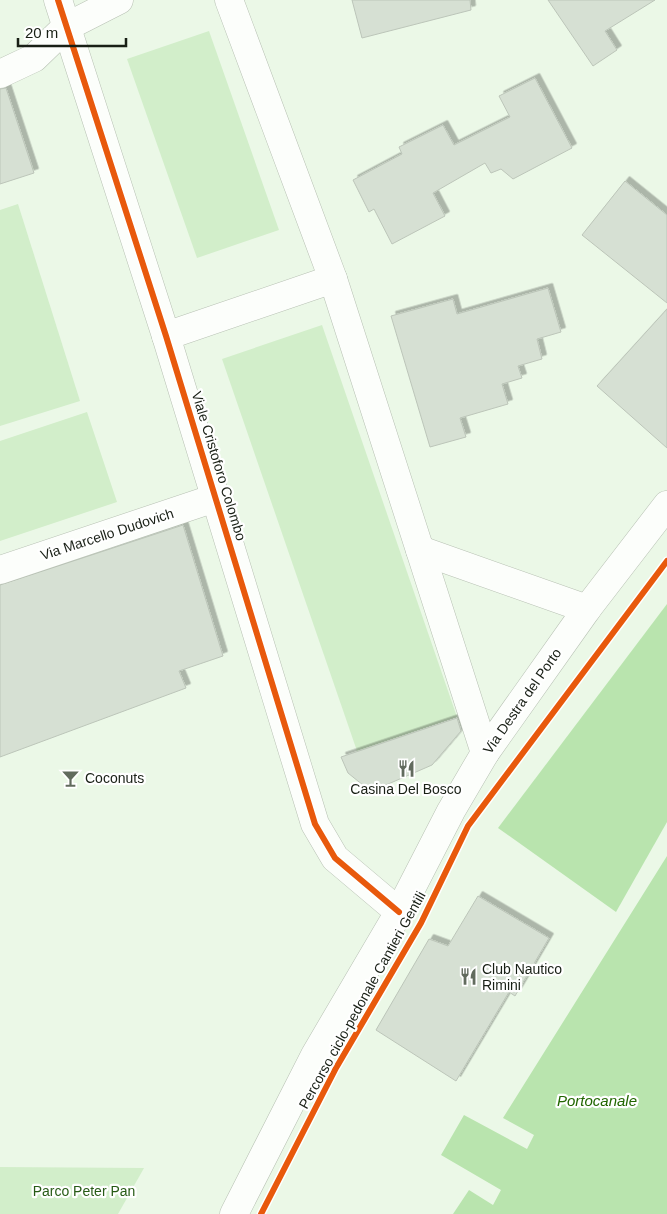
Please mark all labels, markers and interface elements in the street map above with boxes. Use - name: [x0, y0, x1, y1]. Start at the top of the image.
- scale bar: [18, 15, 125, 47]
- text: 20 m: [25, 24, 58, 41]
- street label: Viale Cristoforo Colombo: [189, 389, 249, 543]
- street label: Via Marcello Dudovich: [38, 505, 176, 563]
- street label: Via Destra del Porto: [480, 645, 565, 757]
- restaurant icon: Casina Del Bosco: [396, 759, 416, 779]
- bar icon: Coconuts: [61, 768, 81, 788]
- place label: Coconuts: [85, 770, 144, 786]
- place label: Casina Del Bosco: [350, 781, 462, 797]
- street label: Percorso ciclo-pedonale Cantieri Gentili: [295, 889, 429, 1111]
- place label: Club Nautico Rimini: [482, 961, 562, 993]
- restaurant icon: Club Nautico Rimini: [458, 967, 478, 987]
- water label: Portocanale: [557, 1092, 637, 1109]
- park label: Parco Peter Pan: [33, 1183, 135, 1199]

